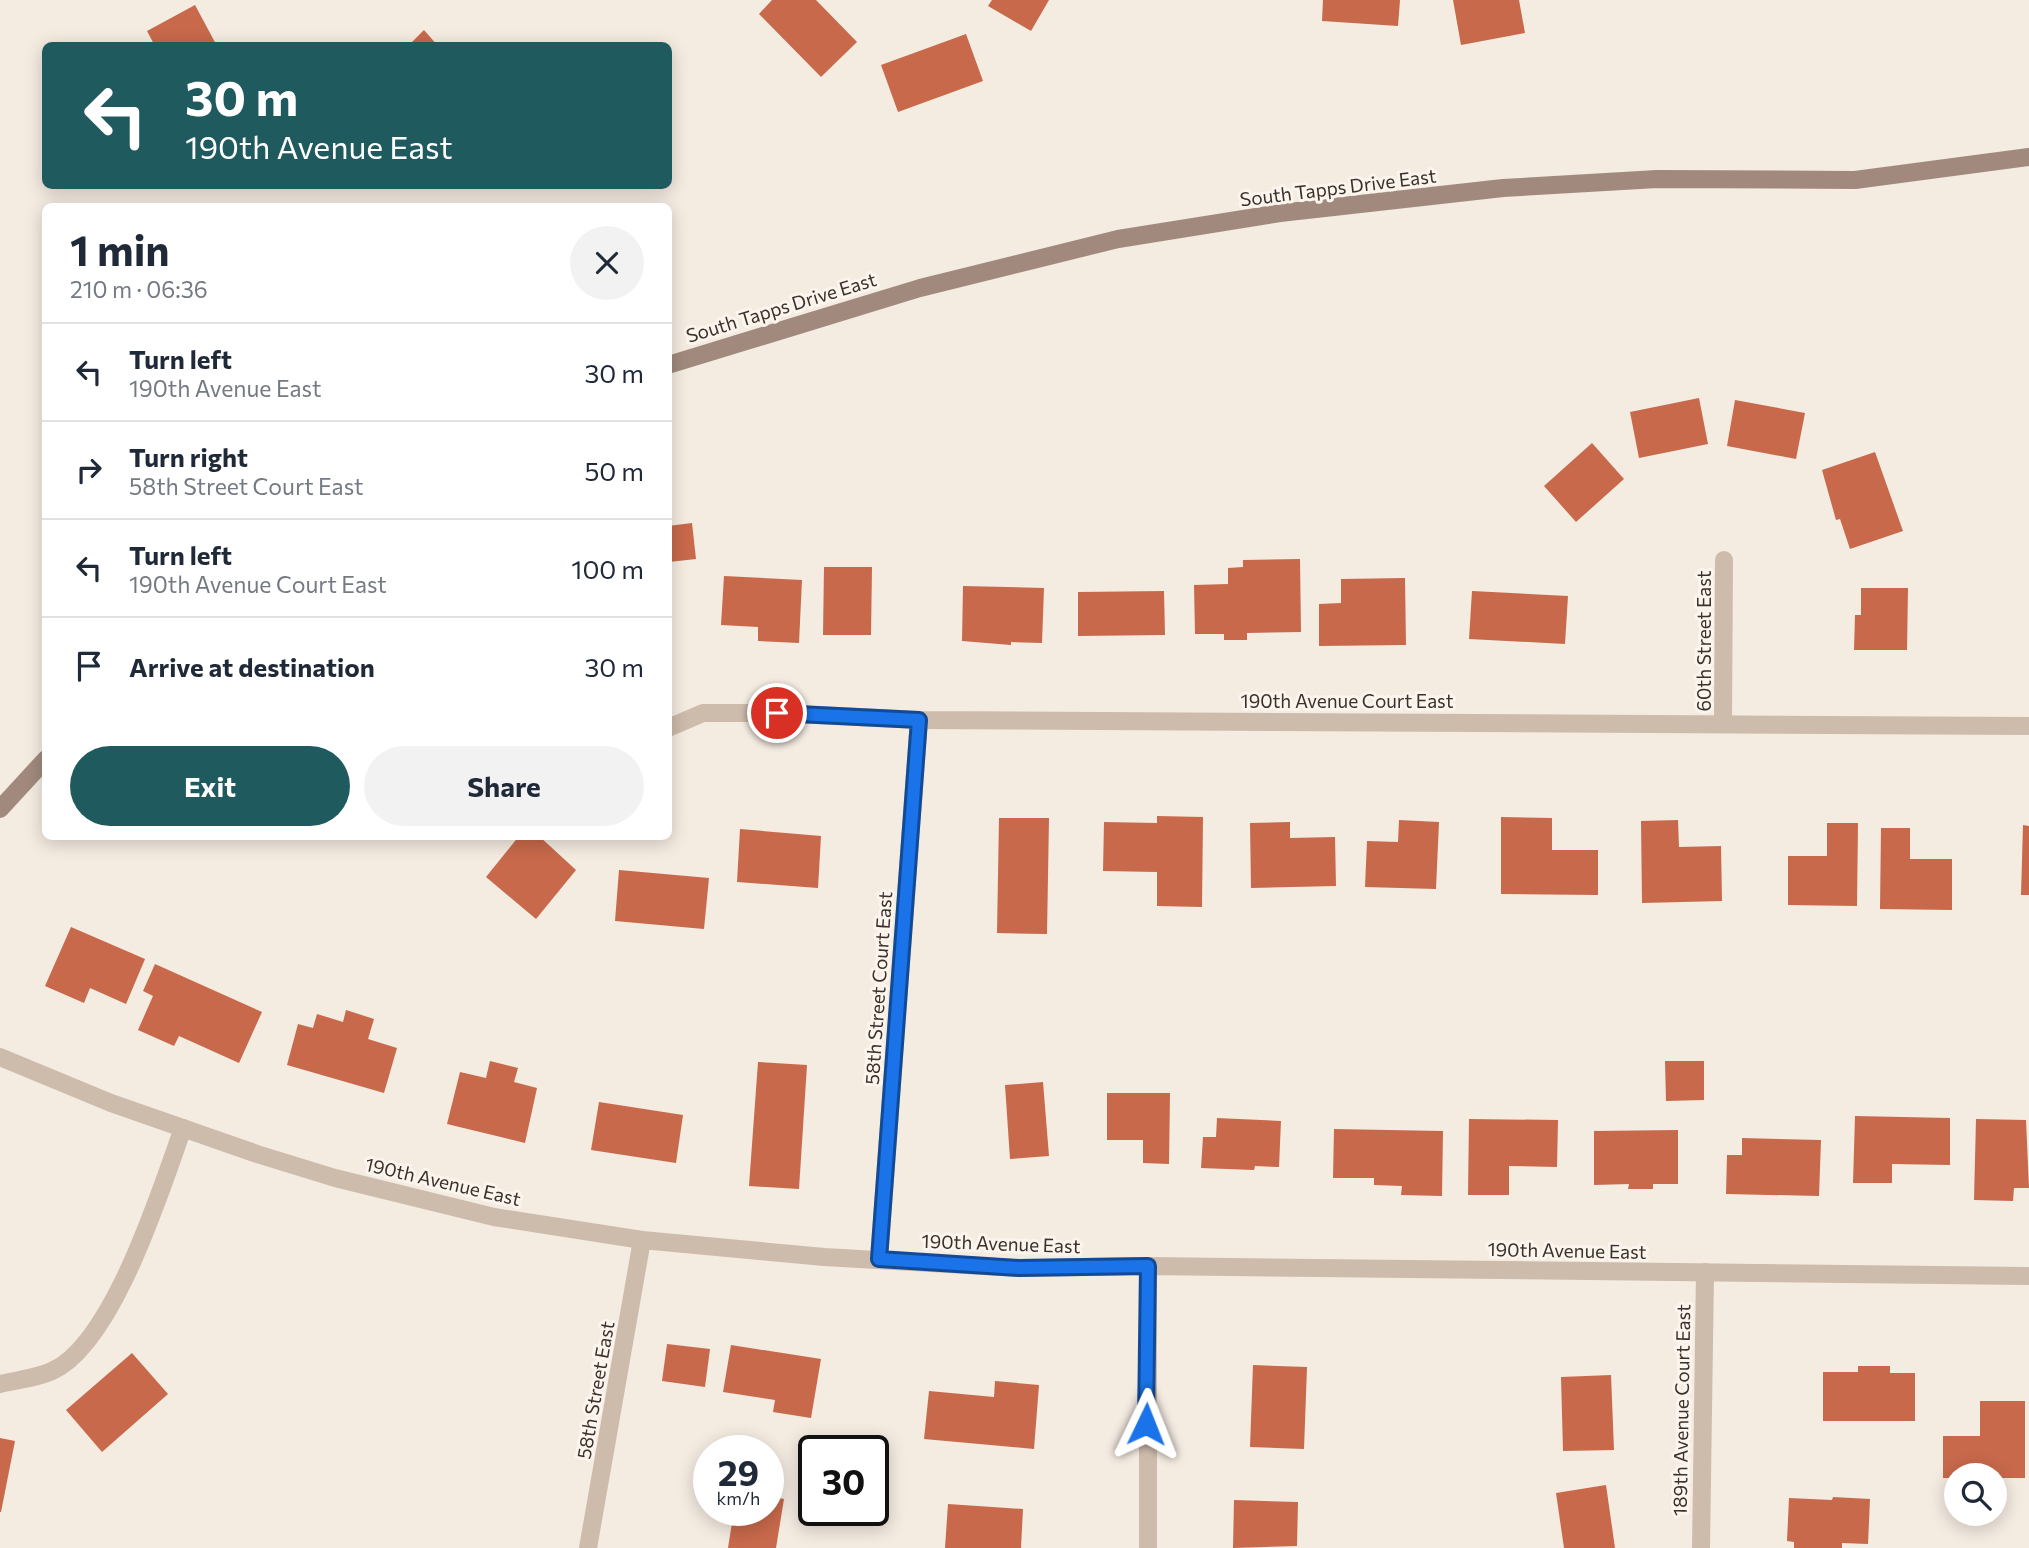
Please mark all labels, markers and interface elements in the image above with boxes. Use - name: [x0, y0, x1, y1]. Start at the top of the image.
- text: 30 m: [185, 66, 298, 126]
- icon: left: [70, 70, 161, 161]
- text: 190th Avenue East: [185, 126, 453, 166]
- street label: South Tapps Drive East: [1239, 164, 1438, 210]
- text: 1 min: [70, 223, 170, 275]
- button: close: [570, 226, 644, 300]
- street label: South Tapps Drive East: [683, 267, 879, 347]
- text: 210 m · 06:36: [70, 275, 208, 303]
- text: Turn left: [129, 343, 232, 374]
- icon: left: [70, 353, 108, 391]
- text: 30 m: [585, 357, 644, 388]
- text: 190th Avenue East: [129, 374, 321, 402]
- text: Turn right: [129, 441, 248, 472]
- icon: right: [70, 451, 108, 489]
- text: 50 m: [584, 455, 644, 486]
- text: 58th Street Court East: [129, 472, 363, 500]
- text: Turn left: [129, 539, 232, 570]
- icon: left: [70, 549, 108, 587]
- text: 100 m: [571, 553, 644, 584]
- text: 190th Avenue Court East: [129, 570, 387, 598]
- street label: 60th Street East: [1692, 570, 1715, 712]
- icon: arrive: [70, 647, 108, 685]
- text: Arrive at destination: [129, 651, 375, 682]
- text: 30 m: [585, 651, 644, 682]
- pin: [747, 683, 807, 743]
- street label: 190th Avenue Court East: [1241, 689, 1454, 712]
- icon: arrive: [758, 694, 796, 732]
- button: Exit: [70, 746, 350, 826]
- button: Share: [364, 746, 644, 826]
- street label: 58th Street Court East: [860, 890, 896, 1085]
- street label: 190th Avenue East: [363, 1152, 523, 1210]
- street label: 190th Avenue East: [921, 1229, 1081, 1257]
- street label: 190th Avenue East: [1487, 1237, 1647, 1263]
- street label: 189th Avenue Court East: [1668, 1304, 1694, 1516]
- street label: 58th Street East: [572, 1319, 618, 1461]
- position arrow: [1109, 1387, 1183, 1461]
- speed limit sign: 30: [798, 1435, 889, 1526]
- text: 29: [718, 1450, 759, 1493]
- map controls: [1944, 1463, 2007, 1526]
- button: search: [1944, 1463, 2007, 1526]
- text: km/h: [717, 1487, 760, 1509]

